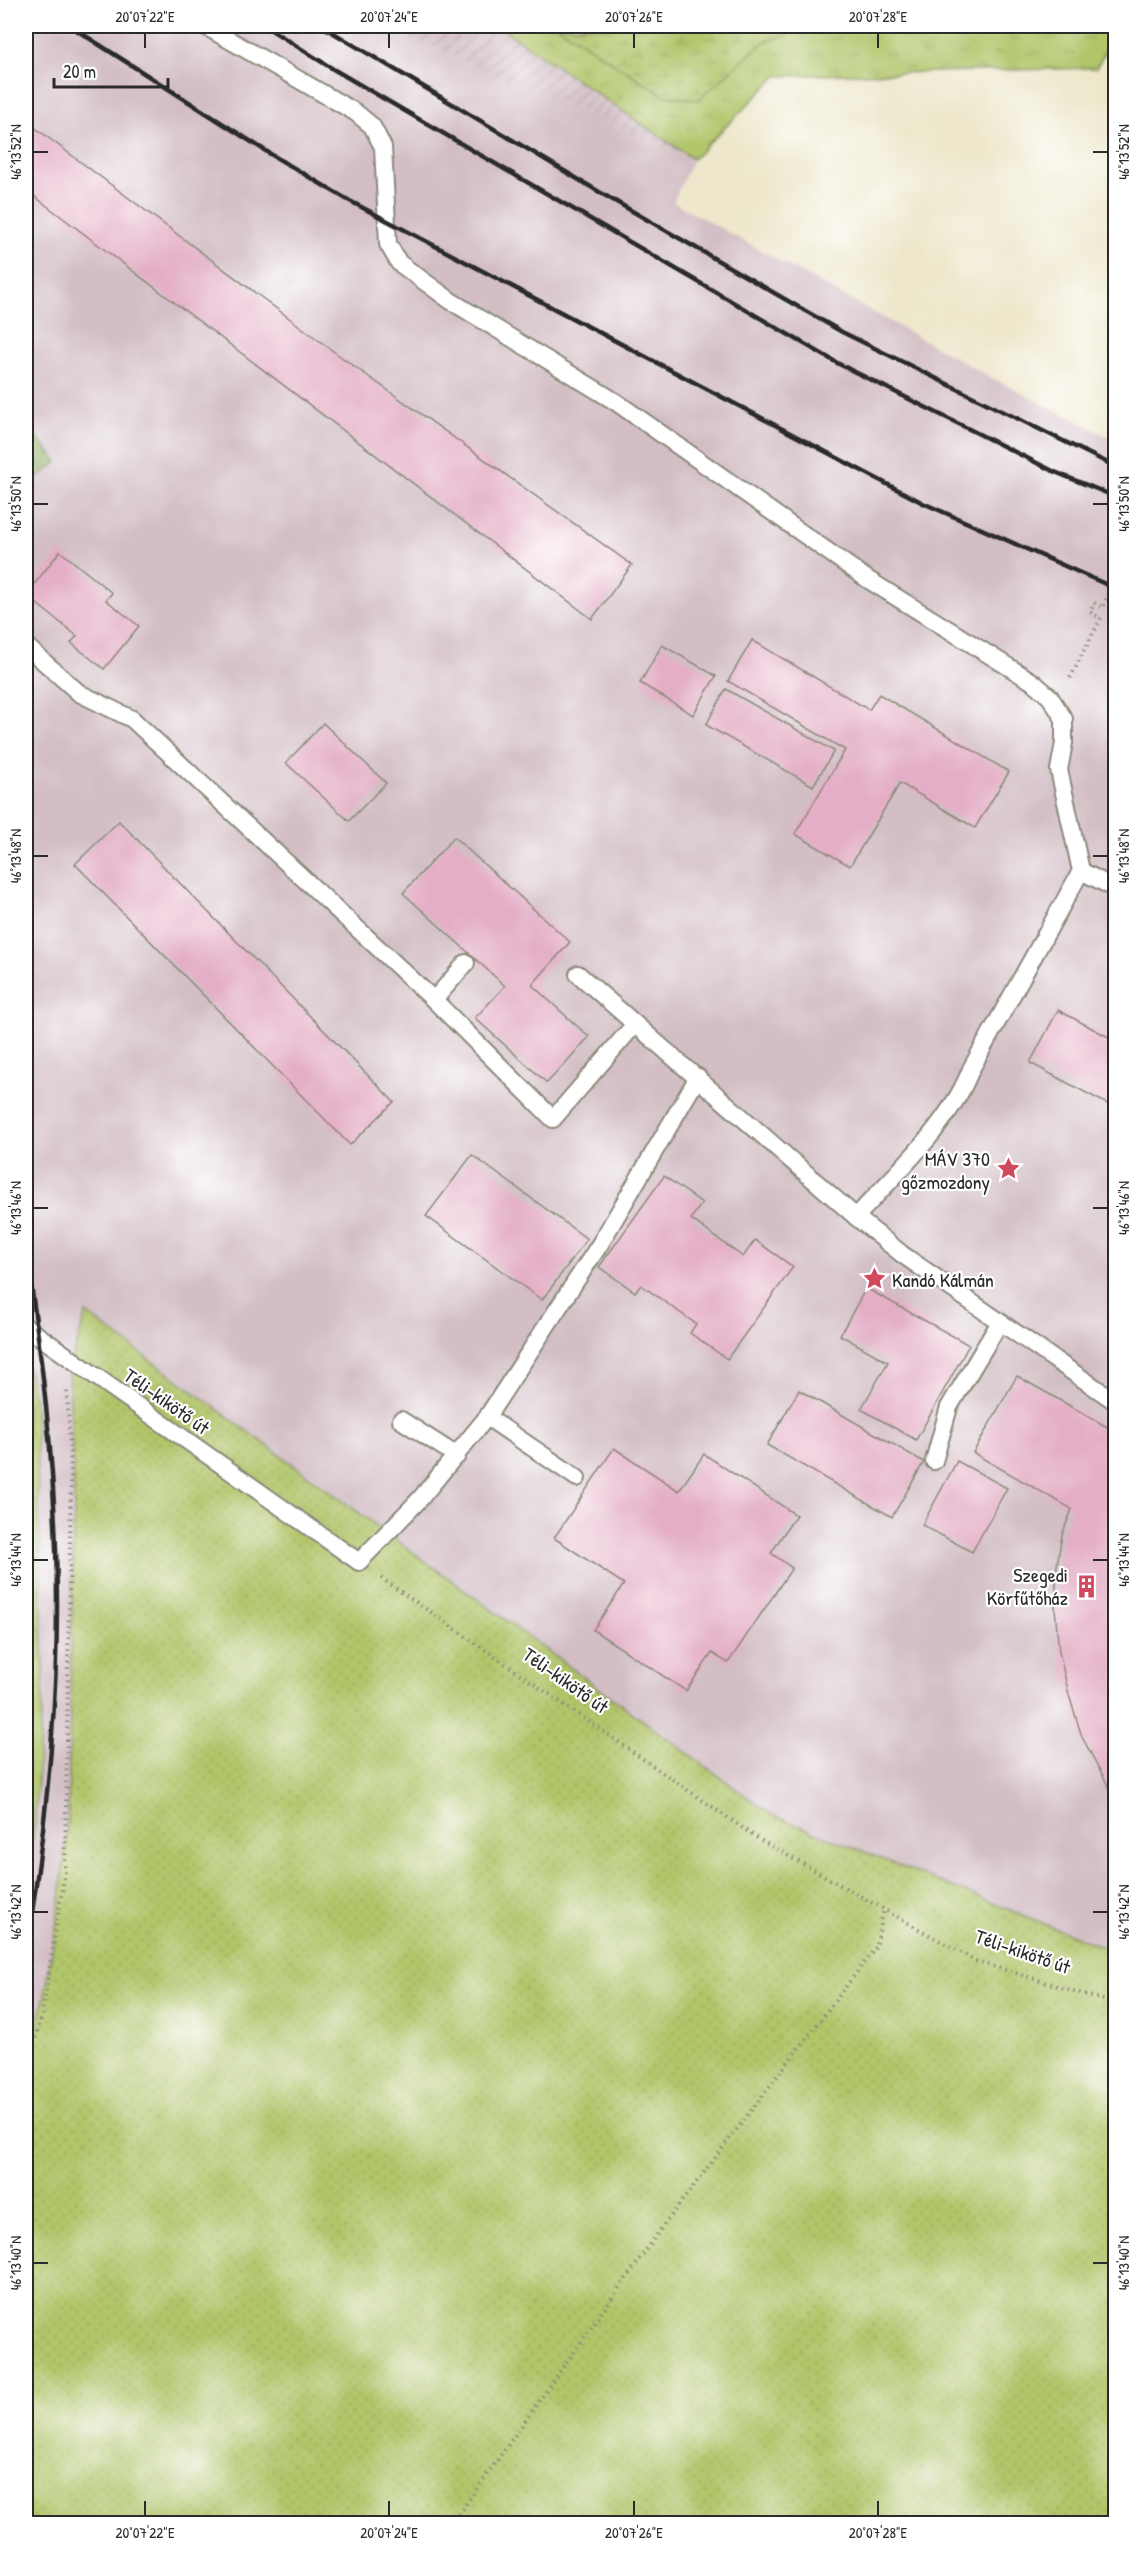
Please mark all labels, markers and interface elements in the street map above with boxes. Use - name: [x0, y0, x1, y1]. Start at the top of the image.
- text: 20°07'22"E: [115, 6, 175, 27]
- text: 20°07'24"E: [360, 6, 418, 27]
- text: 20°07'26"E: [605, 6, 663, 27]
- text: 20°07'28"E: [849, 6, 908, 27]
- scale bar: [54, 51, 168, 89]
- text: 20 m: [63, 59, 96, 84]
- text: 46°13'52"N: [5, 124, 26, 180]
- text: 46°13'52"N: [1113, 124, 1134, 180]
- text: 46°13'50"N: [5, 476, 26, 532]
- text: 46°13'50"N: [1113, 476, 1134, 532]
- text: 46°13'48"N: [5, 829, 26, 883]
- text: 46°13'48"N: [1113, 829, 1134, 883]
- place label: MÁV 370 gőzmozdony: [901, 1145, 990, 1195]
- place icon: MÁV 370 gőzmozdony: [995, 1156, 1021, 1182]
- text: 46°13'46"N: [5, 1181, 26, 1235]
- text: 46°13'46"N: [1113, 1181, 1134, 1235]
- place icon: Kandó Kálmán: [861, 1266, 887, 1292]
- place label: Kandó Kálmán: [892, 1266, 994, 1293]
- street label: Téli-kikötő út: [119, 1362, 216, 1441]
- text: 46°13'44"N: [5, 1533, 26, 1587]
- text: 46°13'44"N: [1113, 1533, 1134, 1587]
- place label: Szegedi Körfűtőház: [987, 1561, 1068, 1611]
- building icon: Szegedi Körfűtőház: [1073, 1573, 1099, 1599]
- street label: Téli-kikötő út: [518, 1641, 615, 1720]
- text: 46°13'42"N: [5, 1885, 26, 1939]
- text: 46°13'42"N: [1113, 1885, 1134, 1939]
- street label: Téli-kikötő út: [972, 1922, 1075, 1980]
- text: 46°13'40"N: [5, 2236, 26, 2290]
- text: 46°13'40"N: [1113, 2236, 1134, 2290]
- text: 20°07'22"E: [115, 2522, 175, 2543]
- text: 20°07'24"E: [360, 2522, 418, 2543]
- text: 20°07'26"E: [605, 2522, 663, 2543]
- text: 20°07'28"E: [849, 2522, 908, 2543]

